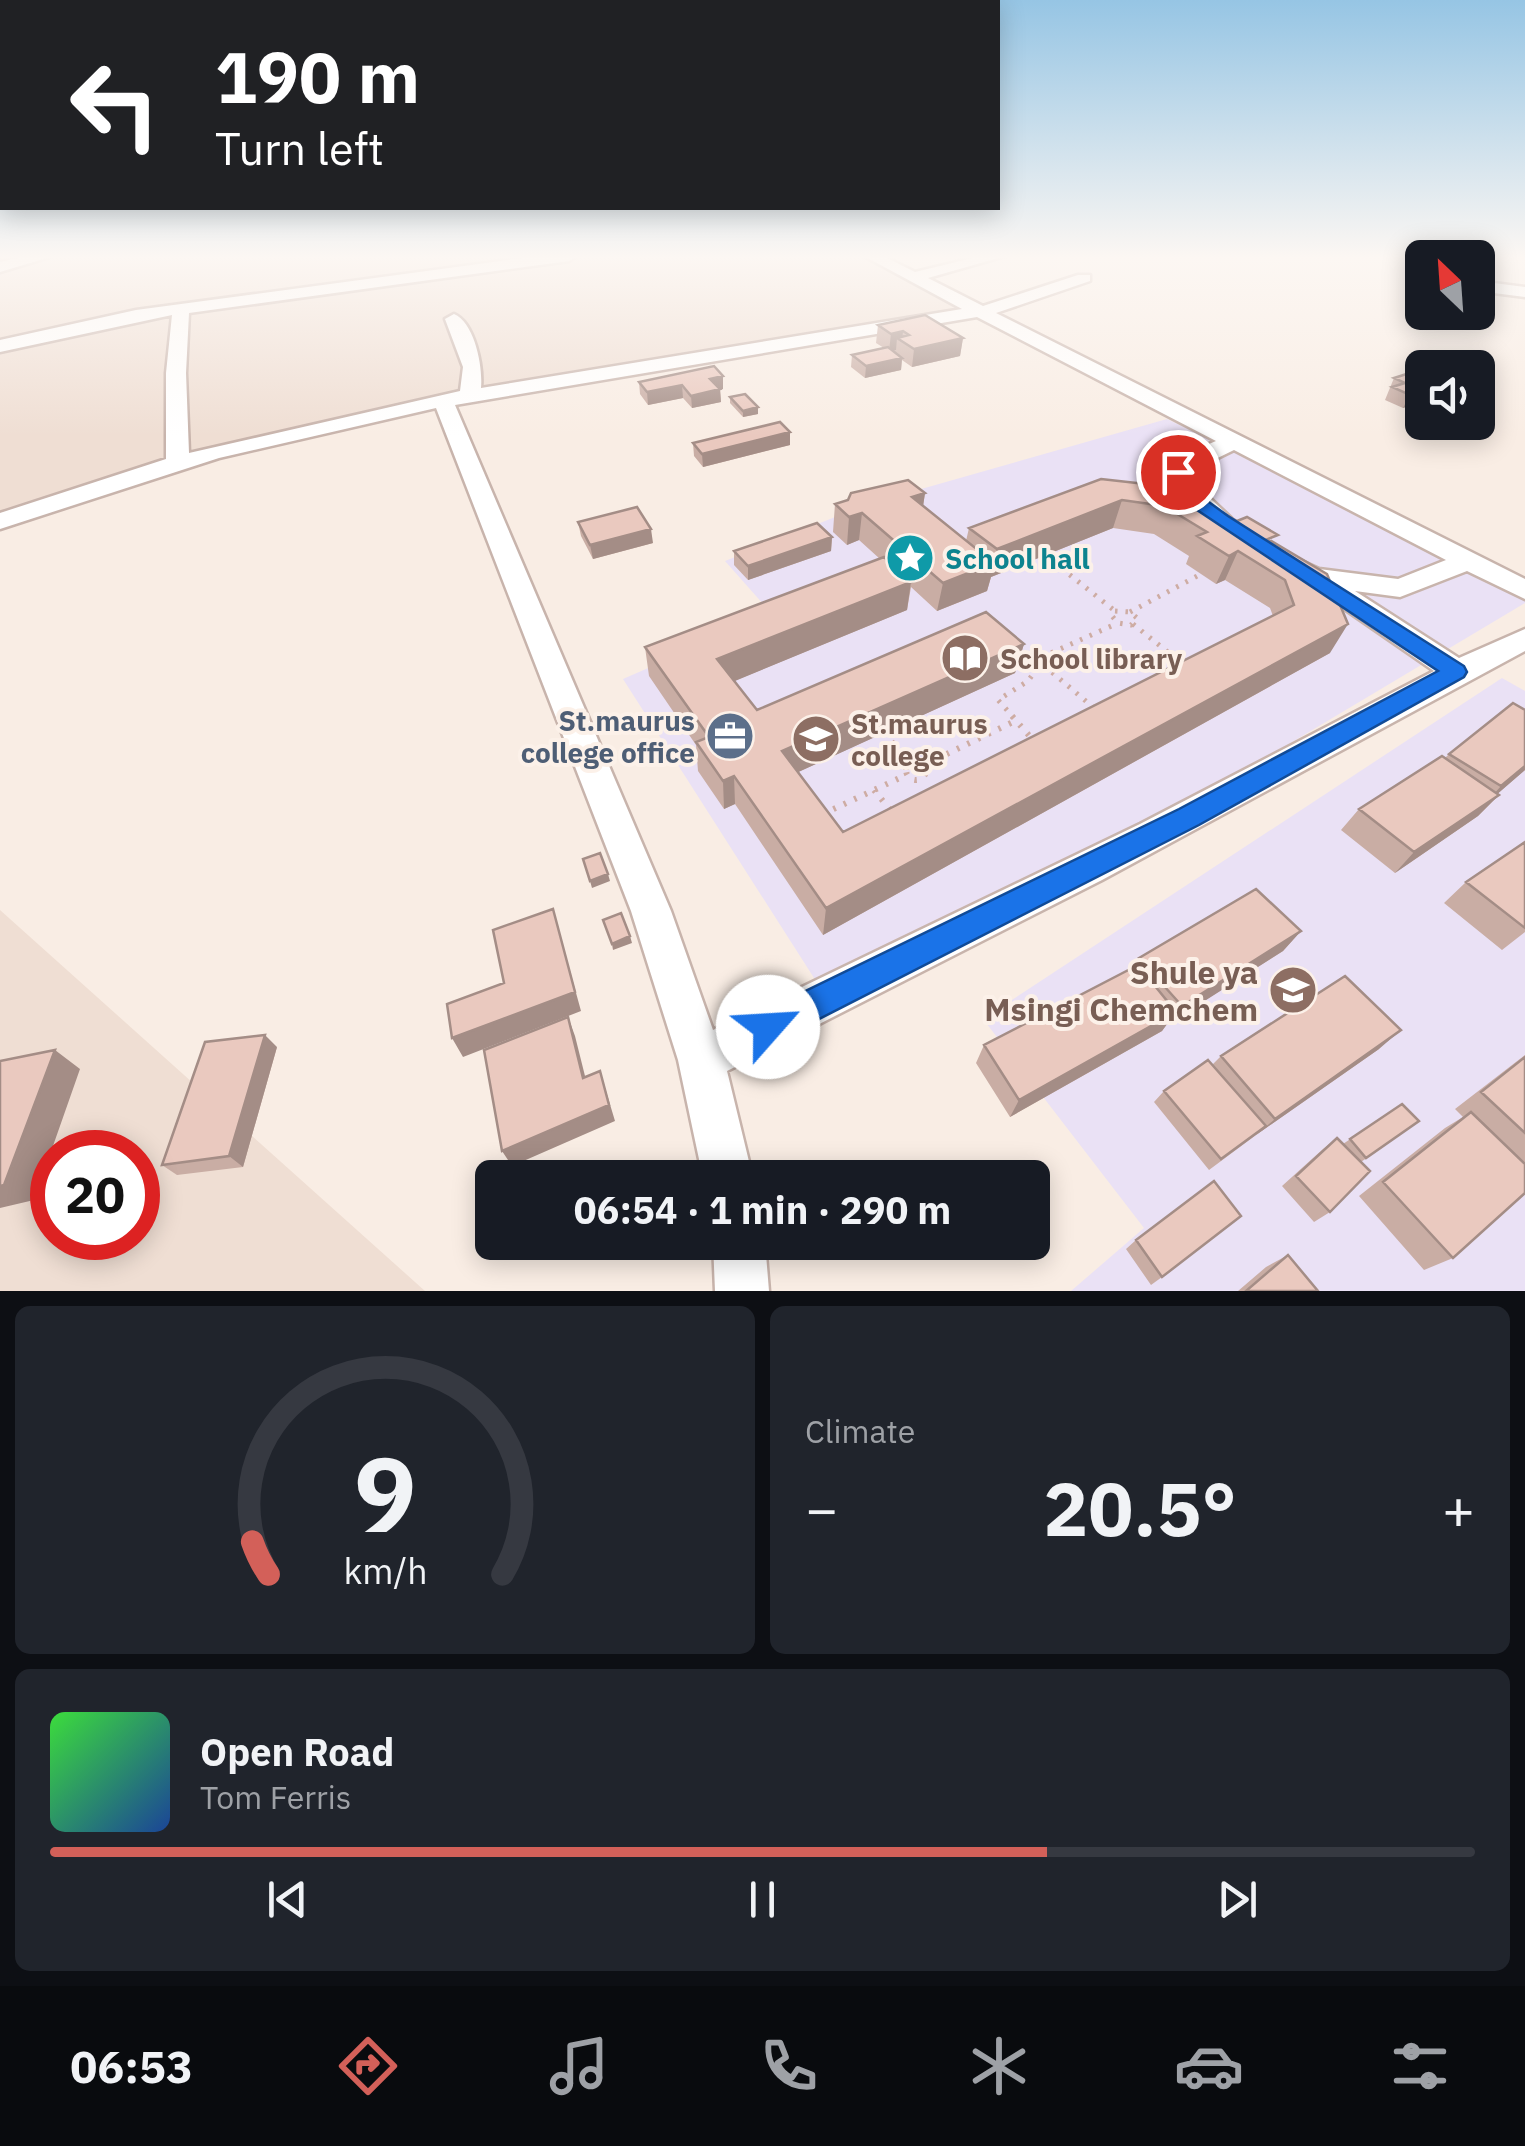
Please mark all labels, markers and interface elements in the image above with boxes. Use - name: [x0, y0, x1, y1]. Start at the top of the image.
- text: 190 m: [215, 31, 420, 122]
- icon: left: [50, 40, 180, 170]
- text: Turn left: [215, 119, 384, 177]
- north arrow: [1405, 240, 1495, 330]
- map controls: [1405, 240, 1495, 440]
- button: sound: [1405, 350, 1495, 440]
- pin: [1136, 430, 1221, 515]
- icon: arrive: [1151, 445, 1206, 500]
- place icon: School hall: [884, 532, 936, 584]
- place label: School hall: [945, 540, 1090, 577]
- library icon: School library: [939, 632, 991, 684]
- place label: School library: [1000, 640, 1182, 677]
- place label: St.maurus college office: [521, 702, 695, 771]
- place label: St.maurus college: [851, 705, 988, 774]
- office icon: St.maurus college office: [704, 710, 756, 762]
- school or university icon: St.maurus college: [790, 713, 842, 765]
- place label: Shule ya Msingi Chemchem: [984, 951, 1258, 1030]
- school or university icon: Shule ya Msingi Chemchem: [1267, 964, 1319, 1016]
- position arrow: [716, 975, 820, 1079]
- speed limit sign: 20: [30, 1130, 160, 1260]
- text: 06:54 · 1 min · 290 m: [574, 1185, 951, 1234]
- text: Climate: [805, 1410, 915, 1452]
- text: 9: [354, 1425, 416, 1561]
- text: 20.5°: [1043, 1459, 1237, 1557]
- text: −: [805, 1473, 838, 1544]
- text: +: [1442, 1473, 1475, 1544]
- text: km/h: [343, 1547, 427, 1594]
- text: Open Road: [200, 1727, 394, 1776]
- text: Tom Ferris: [200, 1776, 351, 1818]
- icon: previous: [260, 1872, 315, 1927]
- icon: pause: [735, 1872, 790, 1927]
- icon: next: [1210, 1872, 1265, 1927]
- icon: directions: [333, 2031, 403, 2101]
- icon: music: [544, 2031, 614, 2101]
- icon: phone: [754, 2031, 824, 2101]
- icon: climate: [964, 2031, 1034, 2101]
- icon: car: [1174, 2031, 1244, 2101]
- icon: filters: [1385, 2031, 1455, 2101]
- text: 06:53: [70, 2037, 193, 2095]

